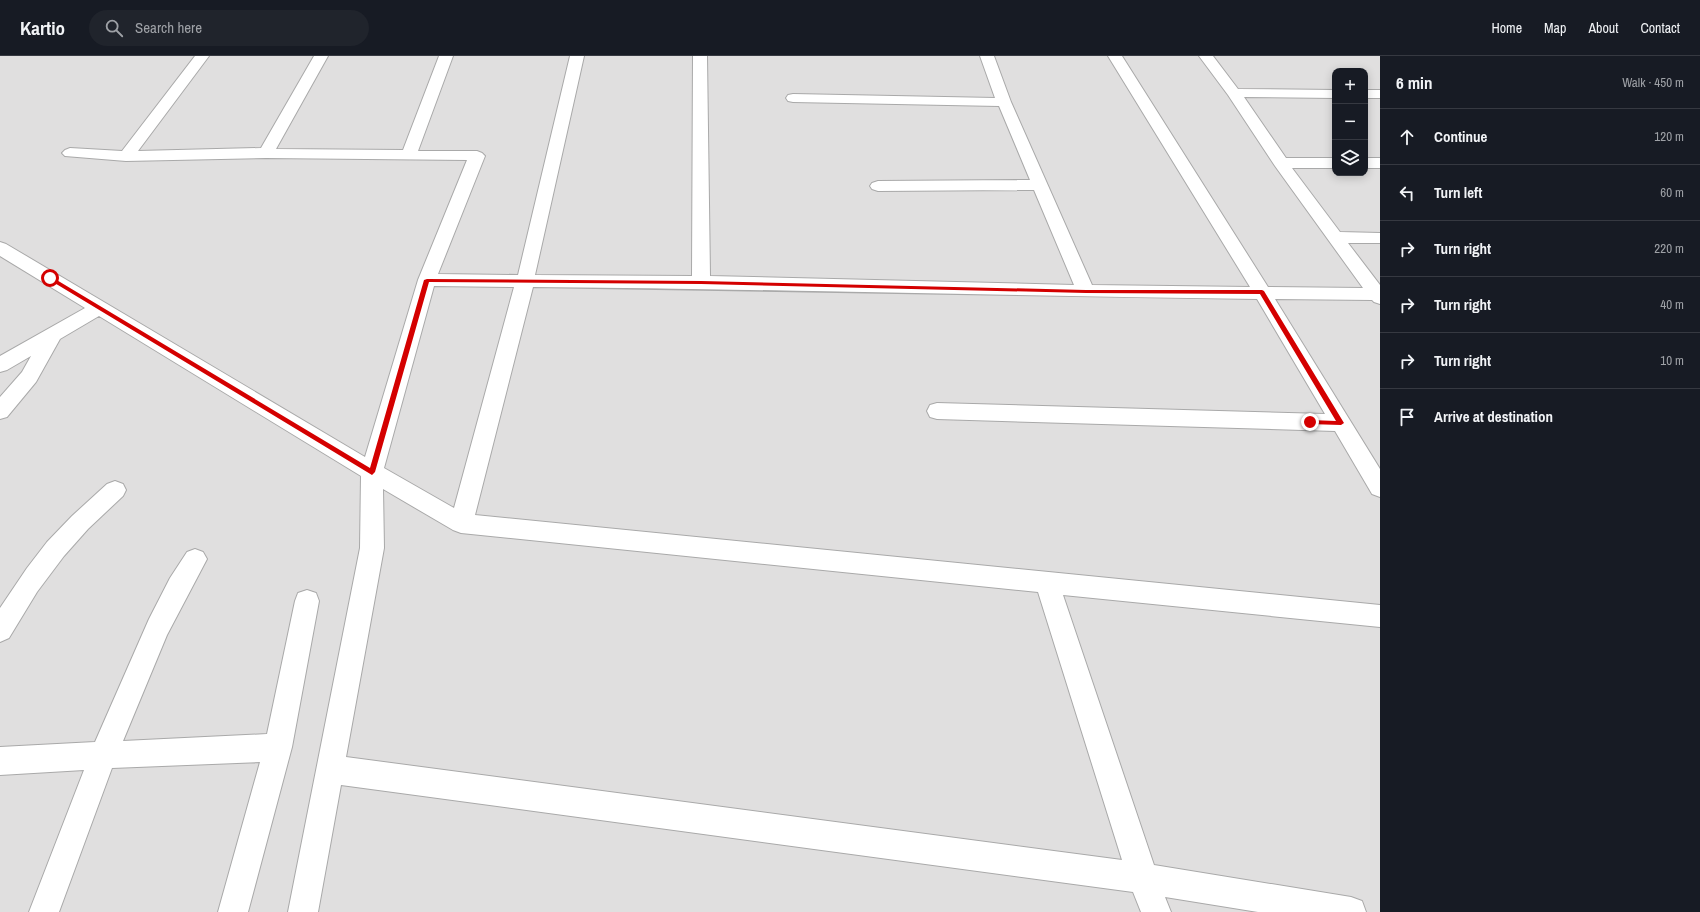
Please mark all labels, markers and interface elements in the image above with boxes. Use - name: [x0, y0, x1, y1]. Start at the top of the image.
- search box: [89, 10, 369, 46]
- text: Kartio: [20, 15, 65, 41]
- icon: search: [103, 17, 125, 39]
- text: Search here: [135, 17, 202, 38]
- text: Home: [1491, 19, 1522, 37]
- text: Map: [1544, 19, 1566, 37]
- text: About: [1588, 19, 1618, 37]
- text: Contact: [1640, 19, 1680, 37]
- map controls: [1332, 68, 1368, 176]
- button: +: [1332, 68, 1368, 104]
- text: 6 min: [1396, 71, 1432, 94]
- text: Walk · 450 m: [1622, 74, 1684, 91]
- button: −: [1332, 104, 1368, 140]
- icon: ahead: [1396, 126, 1418, 148]
- text: Continue: [1434, 126, 1487, 147]
- text: 120 m: [1654, 128, 1684, 145]
- button: layers: [1332, 140, 1368, 176]
- icon: left: [1396, 182, 1418, 204]
- text: Turn left: [1434, 182, 1482, 203]
- text: 60 m: [1660, 184, 1684, 201]
- icon: right: [1396, 238, 1418, 260]
- text: Turn right: [1434, 238, 1491, 259]
- text: 220 m: [1654, 240, 1684, 257]
- route start: [41, 269, 59, 287]
- icon: right: [1396, 294, 1418, 316]
- text: Turn right: [1434, 294, 1491, 315]
- text: 40 m: [1660, 296, 1684, 313]
- icon: right: [1396, 350, 1418, 372]
- text: Turn right: [1434, 350, 1491, 371]
- text: 10 m: [1660, 352, 1684, 369]
- icon: arrive: [1396, 406, 1418, 428]
- text: Arrive at destination: [1434, 406, 1553, 427]
- route end: [1301, 413, 1319, 431]

